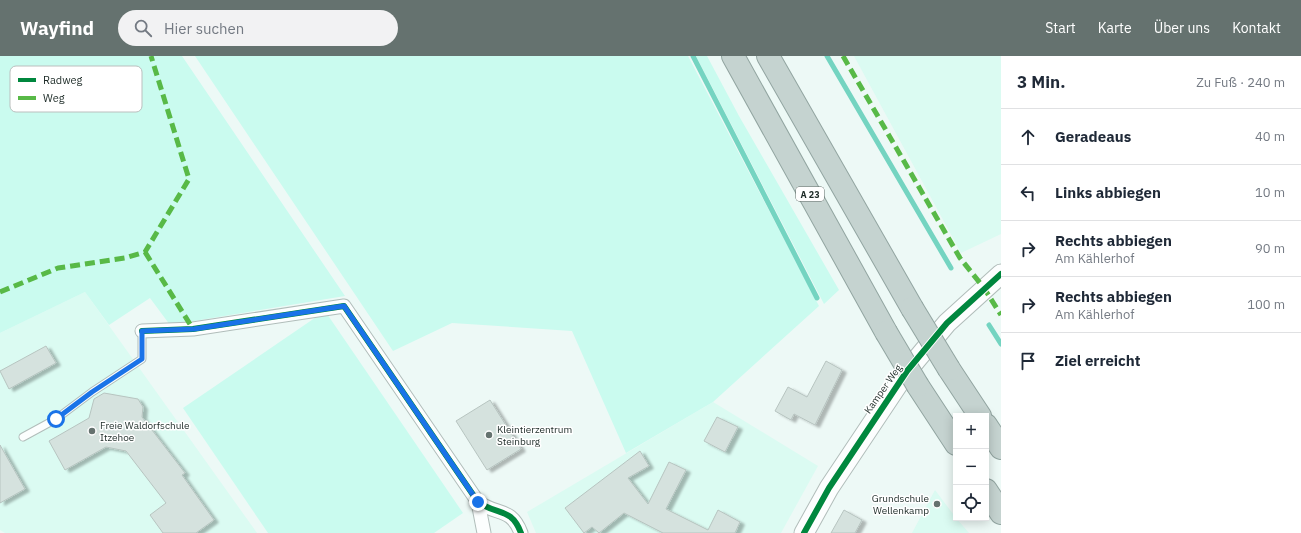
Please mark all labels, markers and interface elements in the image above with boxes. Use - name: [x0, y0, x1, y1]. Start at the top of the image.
- search box: [118, 10, 398, 46]
- text: Wayfind: [20, 16, 94, 40]
- icon: search: [132, 17, 154, 39]
- text: Hier suchen: [164, 19, 244, 38]
- text: Start: [1045, 19, 1076, 37]
- text: Karte: [1098, 19, 1132, 37]
- text: Über uns: [1154, 19, 1210, 37]
- text: Kontakt: [1232, 19, 1281, 37]
- legend: [10, 66, 142, 112]
- text: 3 Min.: [1017, 71, 1065, 93]
- text: Radweg: [43, 73, 83, 87]
- text: Zu Fuß · 240 m: [1196, 74, 1285, 91]
- text: Weg: [43, 91, 65, 105]
- icon: ahead: [1017, 126, 1039, 148]
- text: Geradeaus: [1055, 127, 1131, 146]
- text: 40 m: [1255, 128, 1285, 145]
- icon: left: [1017, 182, 1039, 204]
- text: Links abbiegen: [1055, 183, 1161, 202]
- text: 10 m: [1255, 184, 1285, 201]
- road number: A 23: [796, 187, 824, 201]
- text: Rechts abbiegen: [1055, 231, 1172, 250]
- icon: right: [1017, 238, 1039, 260]
- text: 90 m: [1255, 240, 1285, 257]
- text: Am Kählerhof: [1055, 250, 1134, 267]
- text: Rechts abbiegen: [1055, 287, 1172, 306]
- icon: right: [1017, 294, 1039, 316]
- text: 100 m: [1247, 296, 1285, 313]
- text: Am Kählerhof: [1055, 306, 1134, 323]
- icon: arrive: [1017, 350, 1039, 372]
- text: Ziel erreicht: [1055, 351, 1141, 370]
- street label: Kamper Weg: [861, 361, 905, 416]
- route start: [47, 410, 65, 428]
- map controls: [953, 413, 989, 521]
- button: +: [953, 413, 989, 449]
- place label: Freie Waldorfschule Itzehoe: [100, 419, 190, 444]
- place label: Kleintierzentrum Steinburg: [497, 423, 572, 448]
- marker: Freie Waldorfschule Itzehoe: [87, 426, 97, 436]
- marker: Kleintierzentrum Steinburg: [484, 430, 494, 440]
- button: −: [953, 449, 989, 485]
- button: locate: [953, 485, 989, 521]
- place label: Grundschule Wellenkamp: [872, 492, 930, 517]
- route end: [469, 493, 487, 511]
- marker: Grundschule Wellenkamp: [932, 499, 942, 509]

